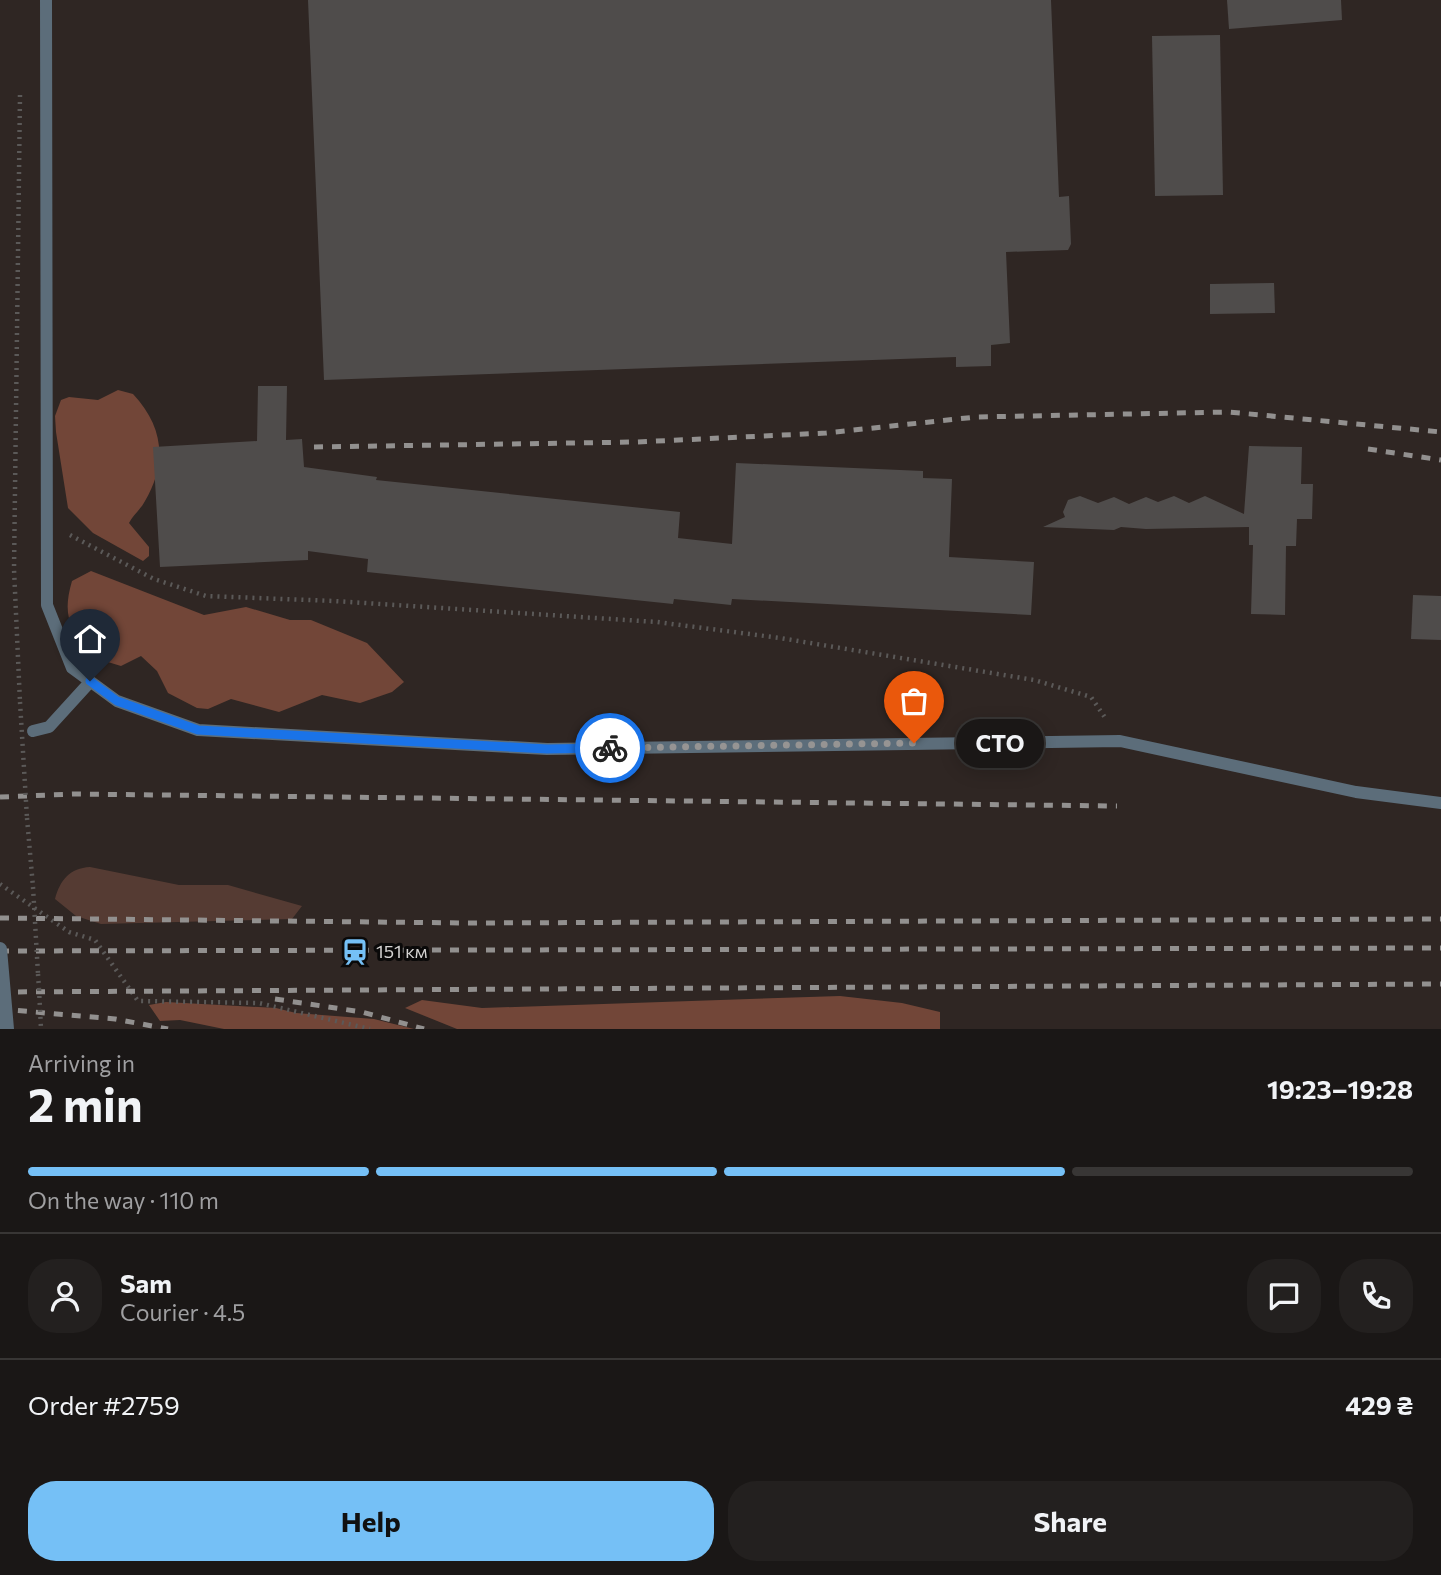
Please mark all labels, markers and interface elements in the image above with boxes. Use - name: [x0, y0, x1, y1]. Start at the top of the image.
- pin: [60, 609, 120, 681]
- icon: home: [71, 620, 109, 658]
- pin: [884, 671, 944, 743]
- icon: bag: [895, 682, 933, 720]
- courier: [575, 713, 645, 783]
- callout: СТО: [956, 718, 1044, 768]
- icon: bike: [591, 729, 629, 767]
- text: СТО: [976, 729, 1024, 757]
- station icon: 151 км: [340, 937, 370, 967]
- place label: 151 км: [376, 940, 428, 962]
- text: Arriving in: [28, 1049, 135, 1077]
- text: 19:23–19:28: [1267, 1073, 1413, 1104]
- text: 2 min: [28, 1075, 143, 1131]
- text: On the way · 110 m: [28, 1186, 219, 1214]
- button: person: [28, 1259, 102, 1333]
- button: chat: [1247, 1259, 1321, 1333]
- button: phone: [1339, 1259, 1413, 1333]
- text: Sam: [120, 1267, 172, 1298]
- text: Courier · 4.5: [120, 1298, 245, 1326]
- text: Order #2759: [28, 1389, 180, 1420]
- text: 429 ₴: [1345, 1389, 1413, 1420]
- button: Help: [28, 1481, 714, 1561]
- button: Share: [728, 1481, 1413, 1561]

